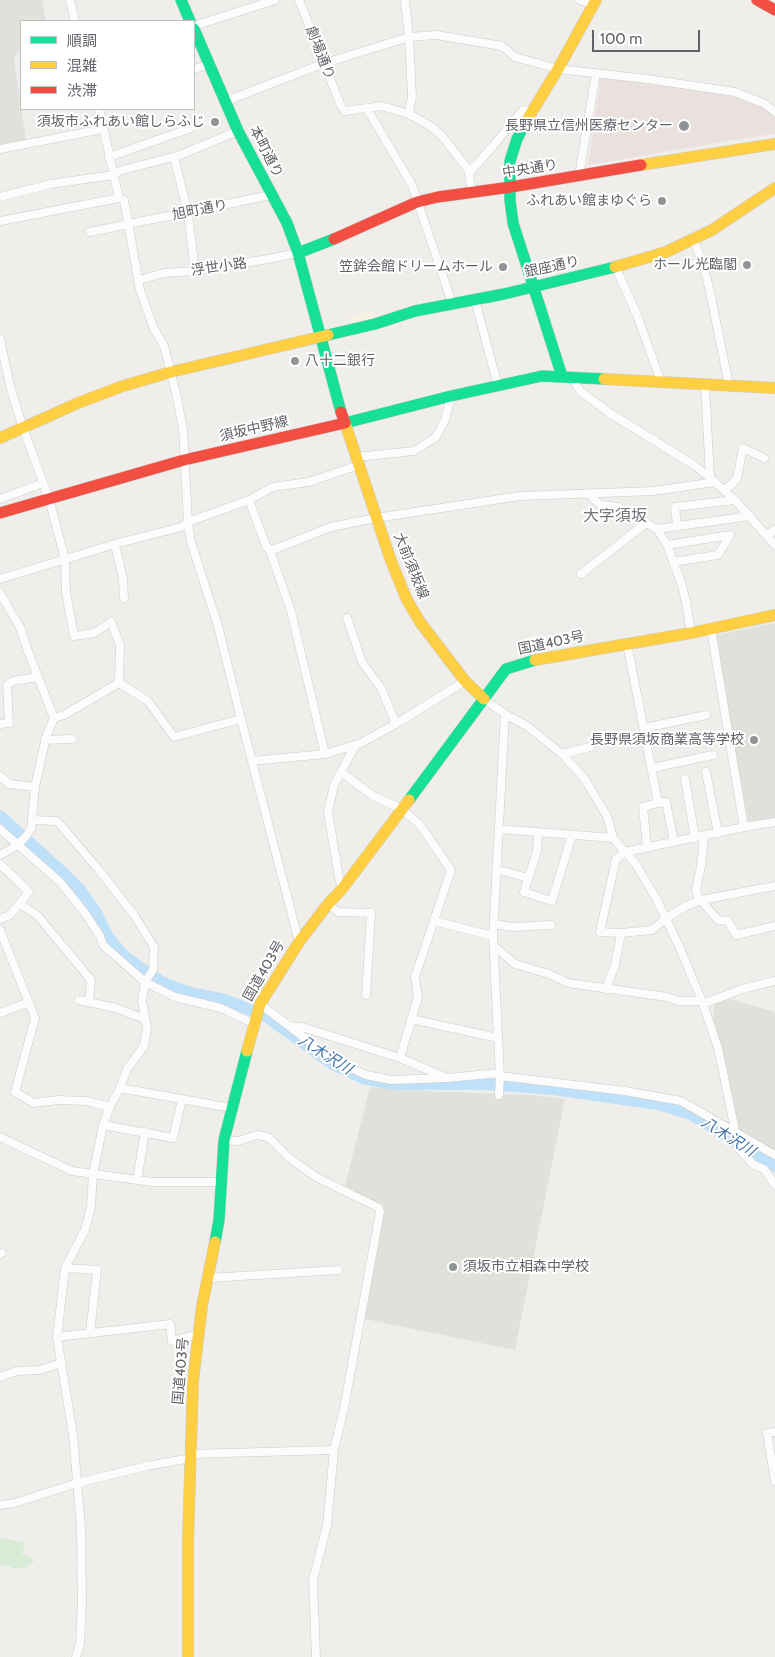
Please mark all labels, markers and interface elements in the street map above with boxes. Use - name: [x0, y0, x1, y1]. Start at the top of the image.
- legend: [20, 20, 195, 110]
- scale bar: [595, 20, 702, 52]
- street label: 劇場通り: [302, 24, 338, 82]
- text: 100 m: [600, 30, 642, 48]
- text: 順調: [67, 32, 97, 50]
- text: 混雑: [67, 57, 97, 75]
- text: 渋滞: [67, 82, 97, 100]
- place label: 須坂市ふれあい館しらふじ: [37, 114, 205, 130]
- marker: 須坂市ふれあい館しらふじ: [209, 116, 221, 128]
- place label: 長野県立信州医療センター: [505, 118, 673, 134]
- marker: 長野県立信州医療センター: [677, 119, 691, 133]
- street label: 本町通り: [246, 123, 286, 181]
- street label: 中央通り: [501, 156, 559, 182]
- place label: ふれあい館まゆぐら: [526, 193, 652, 209]
- marker: ふれあい館まゆぐら: [656, 195, 668, 207]
- street label: 旭町通り: [171, 196, 229, 224]
- street label: 銀座通り: [523, 253, 581, 281]
- street label: 浮世小路: [190, 255, 248, 279]
- place label: ホール光臨閣: [653, 257, 737, 273]
- place label: 笠鉾会館ドリームホール: [339, 259, 493, 275]
- marker: ホール光臨閣: [741, 259, 753, 271]
- marker: 笠鉾会館ドリームホール: [497, 261, 509, 273]
- place label: 八十二銀行: [305, 353, 375, 369]
- marker: 八十二銀行: [289, 355, 301, 367]
- street label: 須坂中野線: [218, 413, 290, 445]
- district label: 大字須坂: [583, 506, 647, 526]
- street label: 大前須坂線: [390, 530, 432, 602]
- street label: 国道403号: [516, 628, 586, 658]
- place label: 長野県須坂商業高等学校: [590, 732, 744, 748]
- marker: 長野県須坂商業高等学校: [748, 734, 760, 746]
- street label: 国道403号: [240, 938, 288, 1004]
- water label: 八木沢川: [295, 1031, 355, 1079]
- water label: 八木沢川: [698, 1113, 758, 1161]
- place label: 須坂市立相森中学校: [463, 1259, 589, 1275]
- marker: 須坂市立相森中学校: [447, 1261, 459, 1273]
- street label: 国道403号: [170, 1337, 192, 1405]

